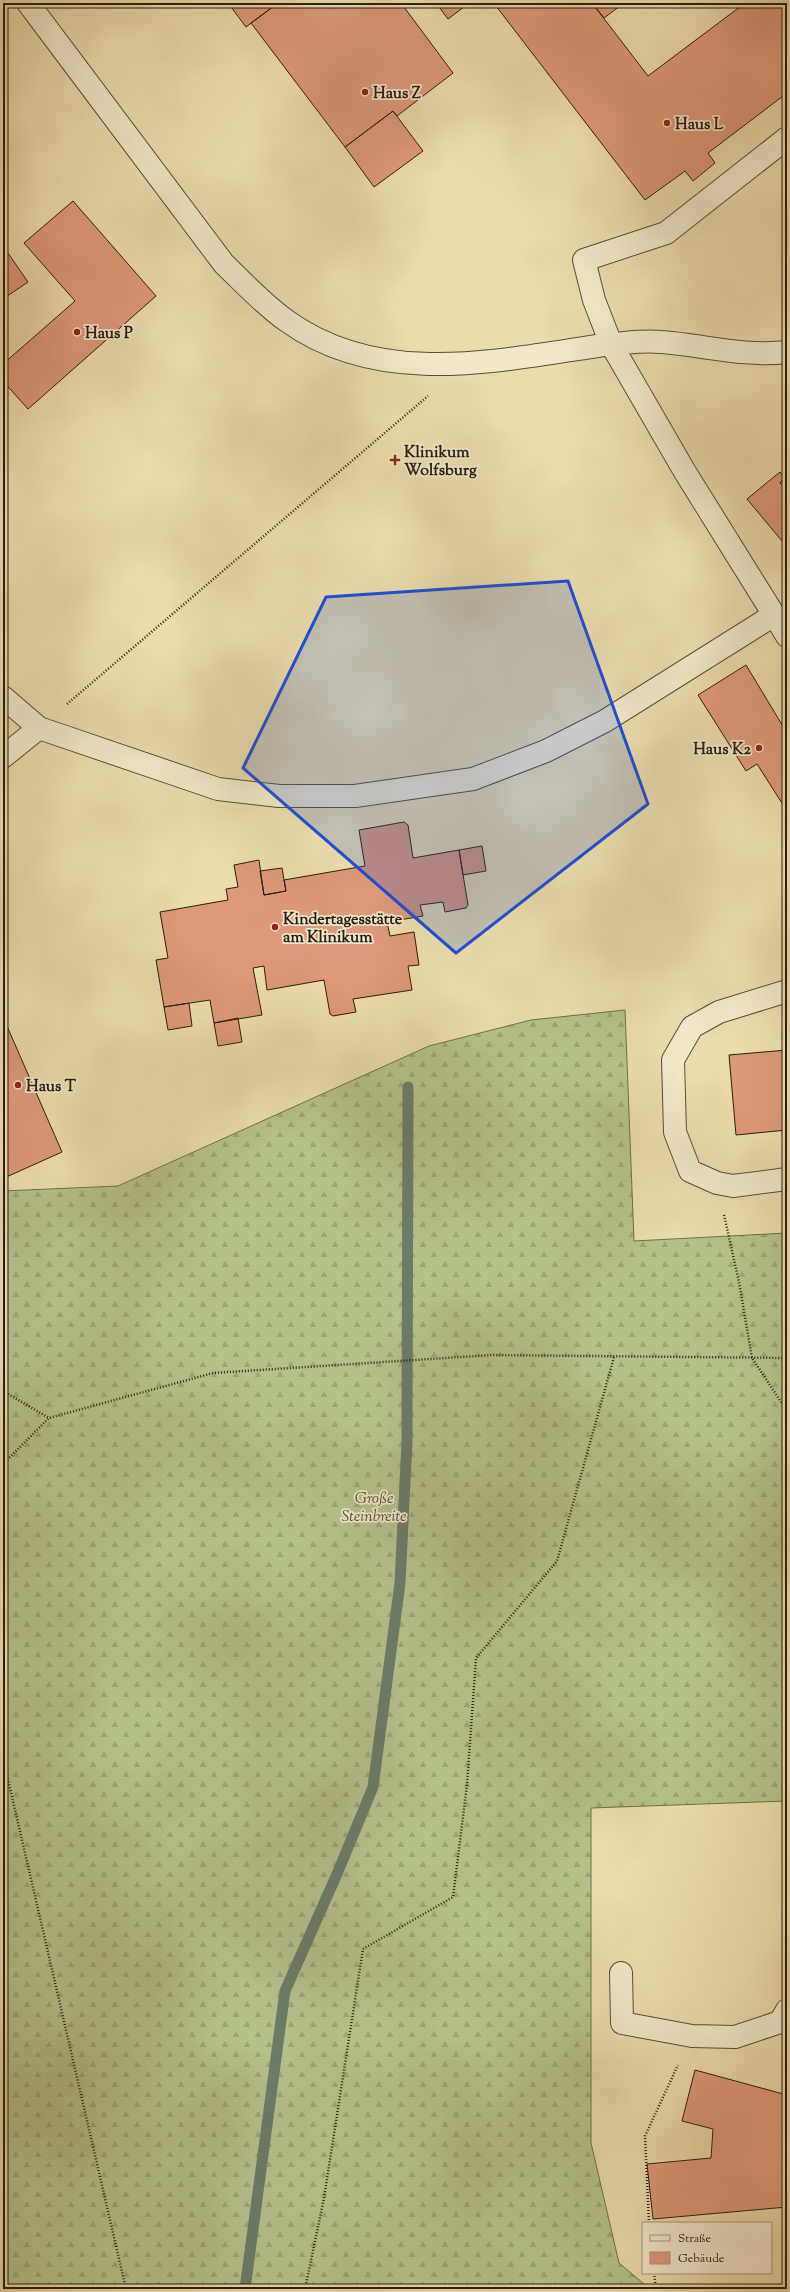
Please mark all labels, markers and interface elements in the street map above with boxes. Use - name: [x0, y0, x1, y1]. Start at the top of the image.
- place label: Haus Z: [373, 83, 421, 106]
- marker: Haus Z: [360, 87, 370, 97]
- place label: Haus L: [675, 114, 724, 137]
- marker: Haus L: [662, 118, 672, 128]
- place label: Haus P: [85, 323, 133, 346]
- marker: Haus P: [72, 327, 82, 337]
- place label: Klinikum Wolfsburg: [404, 442, 477, 483]
- marker: Klinikum Wolfsburg: [389, 454, 401, 466]
- place label: Haus K2: [693, 739, 752, 762]
- marker: Haus K2: [754, 743, 764, 753]
- place label: Kindertagesstätte am Klinikum: [283, 909, 403, 950]
- marker: Kindertagesstätte am Klinikum: [270, 922, 280, 932]
- place label: Haus T: [26, 1076, 77, 1099]
- marker: Haus T: [13, 1080, 23, 1090]
- park label: Große Steinbreite: [342, 1488, 406, 1529]
- legend: [642, 2222, 772, 2274]
- text: Straße: [678, 2230, 712, 2248]
- text: Gebäude: [678, 2250, 725, 2268]

